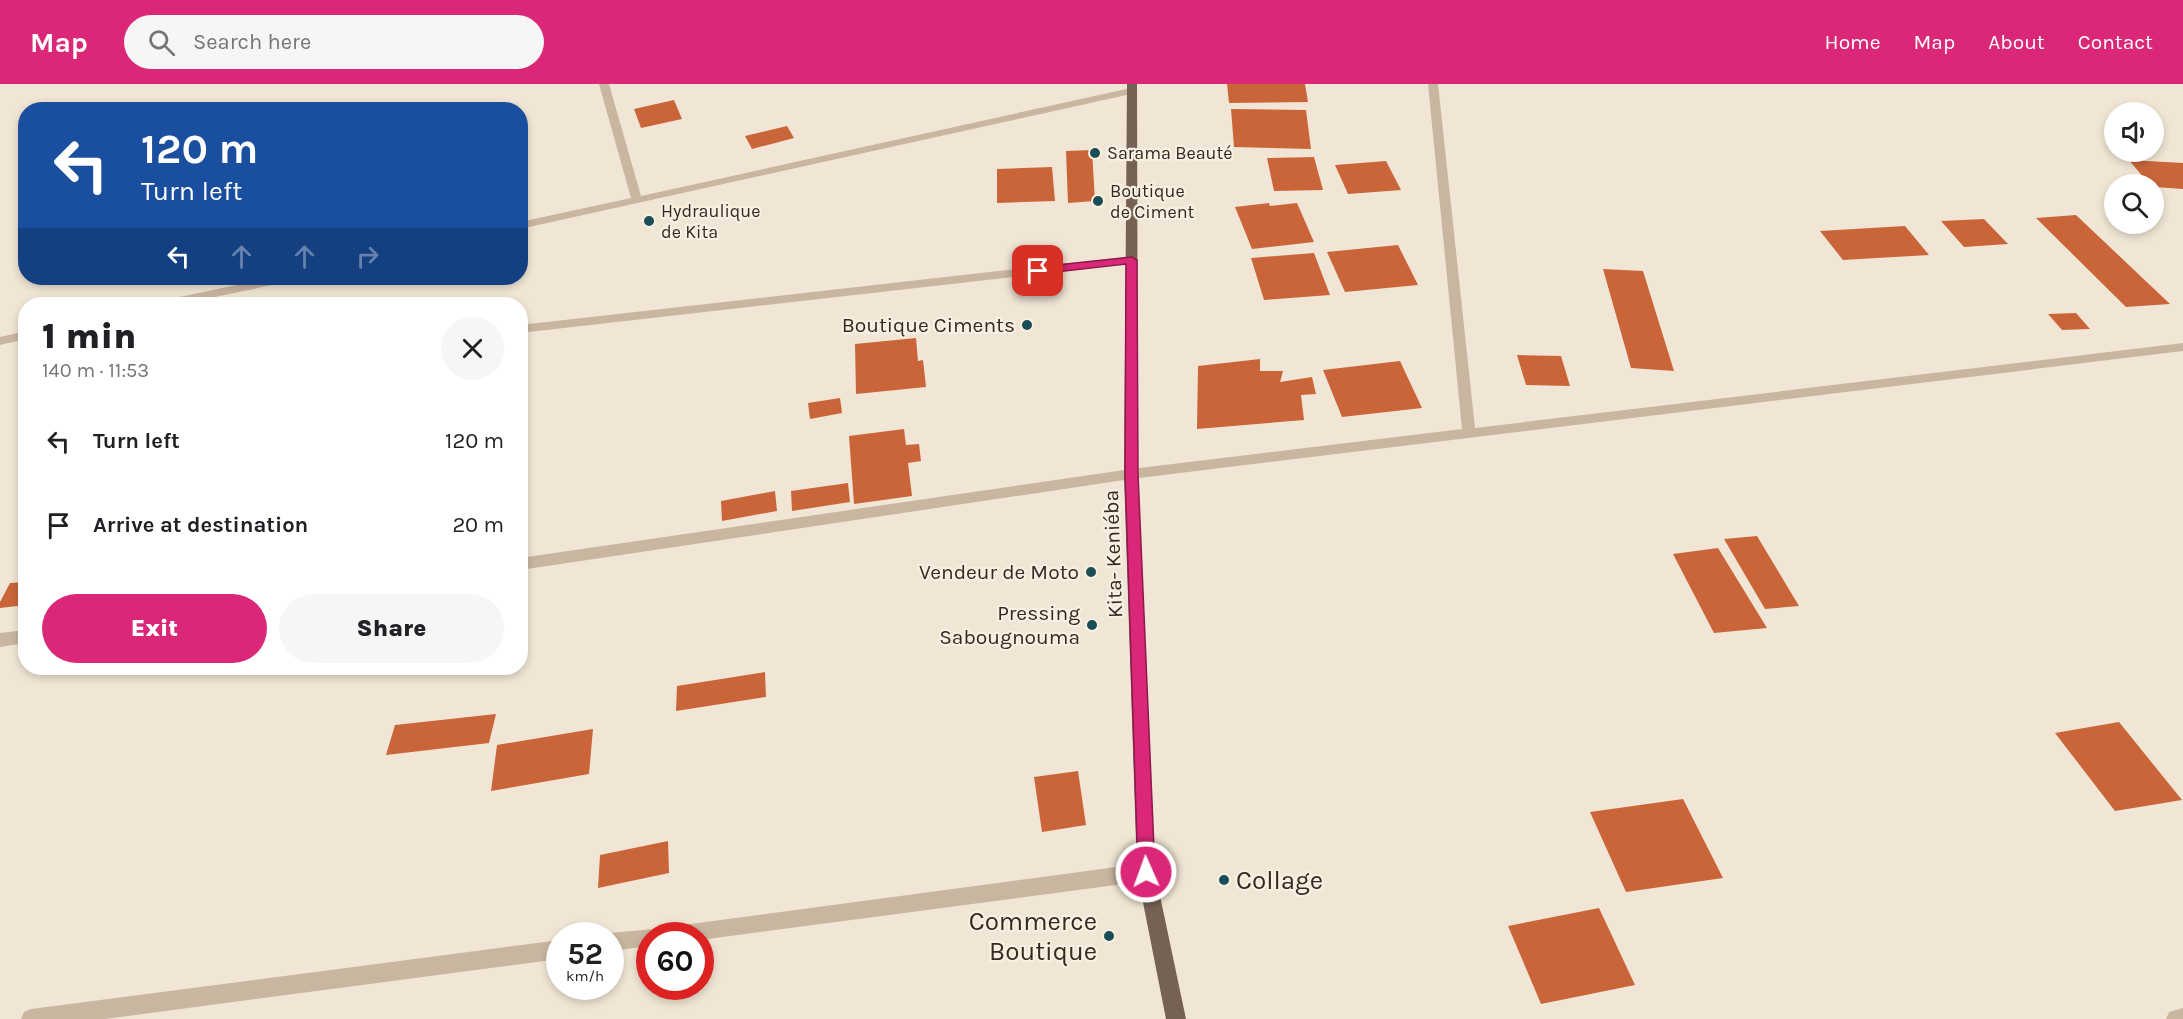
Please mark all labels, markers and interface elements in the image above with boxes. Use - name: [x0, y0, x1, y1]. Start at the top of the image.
- search box: [124, 15, 544, 69]
- text: Map: [30, 26, 88, 59]
- icon: search: [145, 26, 178, 59]
- text: Search here: [193, 29, 311, 55]
- text: Home: [1825, 30, 1881, 54]
- text: Map: [1914, 30, 1955, 54]
- text: About: [1988, 30, 2045, 54]
- text: Contact: [2078, 30, 2153, 54]
- map controls: [2104, 102, 2164, 234]
- button: sound: [2104, 102, 2164, 162]
- text: 120 m: [141, 124, 258, 174]
- icon: left: [42, 126, 120, 204]
- place label: Sarama Beauté: [1107, 142, 1232, 164]
- marker: Sarama Beauté: [1088, 146, 1102, 160]
- button: search: [2104, 174, 2164, 234]
- text: Turn left: [141, 175, 242, 207]
- place label: Boutique de Ciment: [1110, 180, 1195, 223]
- marker: Boutique de Ciment: [1091, 194, 1105, 208]
- place label: Hydraulique de Kita: [661, 200, 760, 243]
- marker: Hydraulique de Kita: [642, 214, 656, 228]
- icon: left: [162, 240, 195, 273]
- icon: ahead: [225, 240, 258, 273]
- icon: ahead: [288, 240, 321, 273]
- icon: right: [351, 240, 384, 273]
- pin: [1012, 245, 1063, 296]
- icon: arrive: [1021, 254, 1054, 287]
- place label: Boutique Ciments: [842, 313, 1015, 337]
- text: 1 min: [42, 315, 136, 357]
- button: close: [441, 317, 504, 380]
- marker: Boutique Ciments: [1020, 318, 1034, 332]
- text: 140 m · 11:53: [42, 359, 149, 382]
- icon: left: [42, 425, 75, 458]
- text: Turn left: [93, 428, 180, 454]
- text: 120 m: [445, 428, 504, 454]
- street label: Kita- Keniéba: [1099, 490, 1127, 618]
- icon: arrive: [42, 509, 75, 542]
- text: Arrive at destination: [93, 512, 308, 538]
- text: 20 m: [452, 512, 504, 538]
- place label: Vendeur de Moto: [919, 560, 1079, 584]
- marker: Vendeur de Moto: [1084, 565, 1098, 579]
- button: Exit: [42, 594, 267, 663]
- button: Share: [279, 594, 504, 663]
- place label: Pressing Sabougnouma: [939, 601, 1080, 649]
- marker: Pressing Sabougnouma: [1085, 618, 1099, 632]
- position arrow: [1114, 840, 1178, 904]
- place label: Collage: [1236, 865, 1323, 896]
- marker: Collage: [1217, 873, 1231, 887]
- place label: Commerce Boutique: [969, 906, 1097, 967]
- speed limit sign: 60: [636, 922, 714, 1000]
- marker: Commerce Boutique: [1102, 929, 1116, 943]
- text: 52: [567, 936, 603, 972]
- text: km/h: [566, 967, 604, 985]

